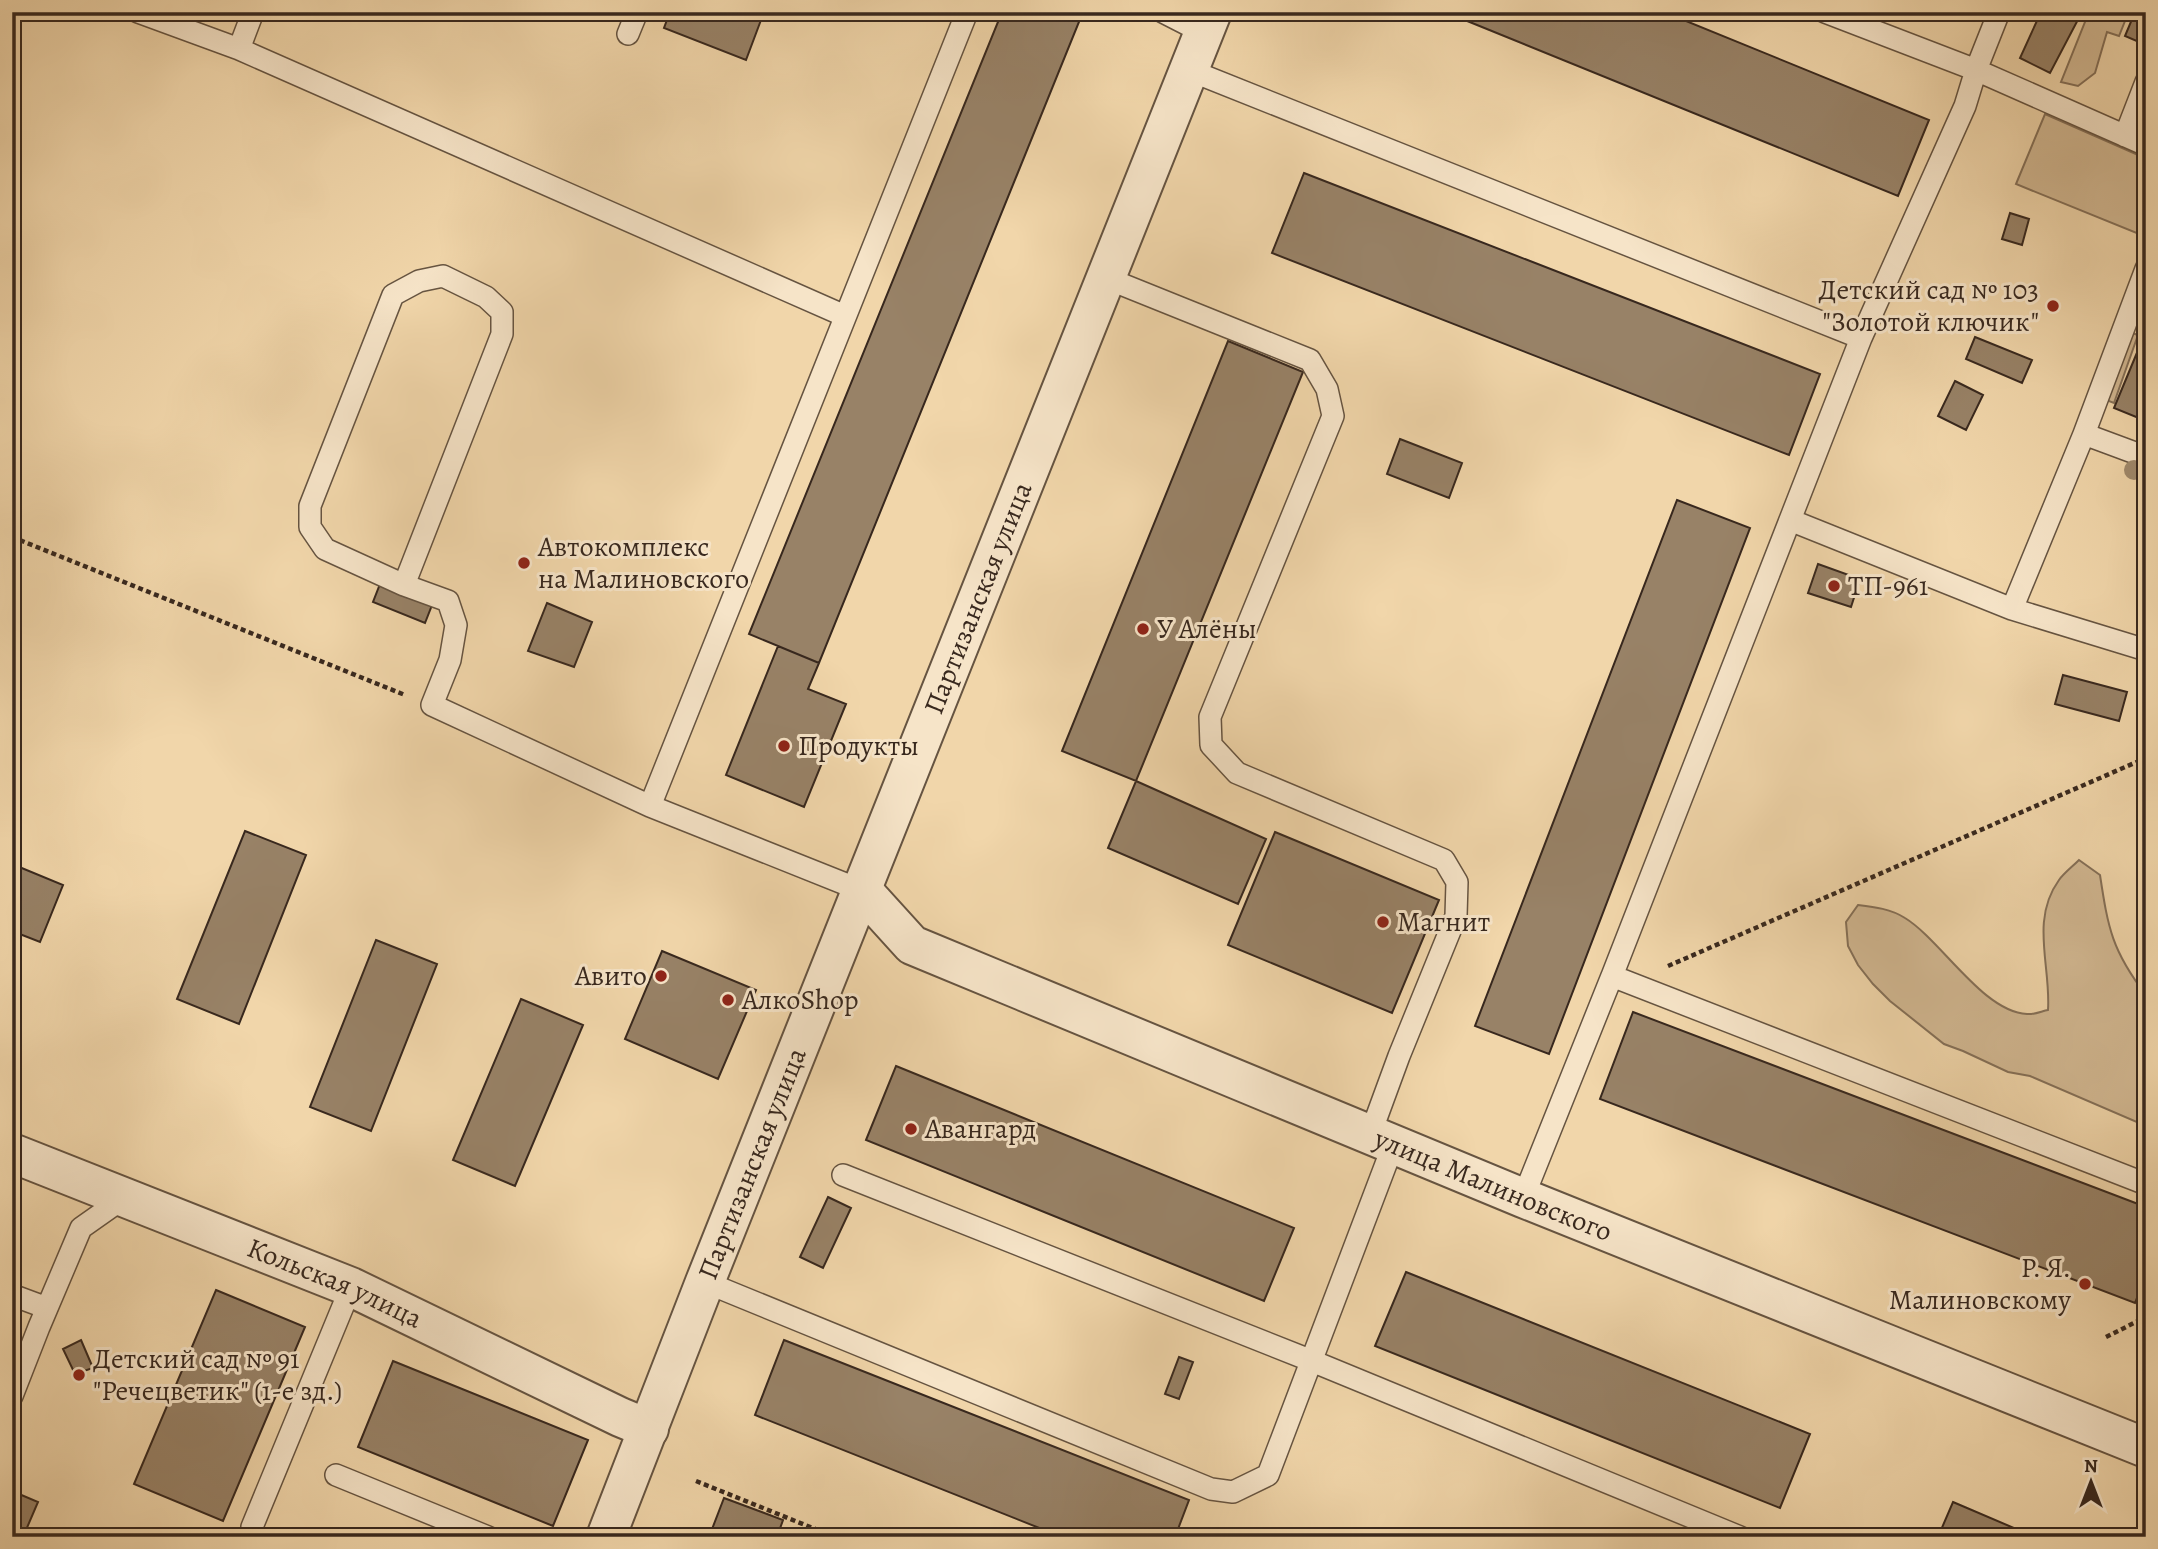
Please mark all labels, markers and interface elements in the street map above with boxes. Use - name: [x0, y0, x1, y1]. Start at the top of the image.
- place label: Детский сад № 103 "Золотой ключик": [1818, 271, 2039, 341]
- marker: Детский сад № 103 "Золотой ключик": [2045, 298, 2061, 314]
- street label: Партизанская улица: [915, 476, 1041, 720]
- place label: Автокомплекс на Малиновского: [537, 528, 749, 598]
- marker: Автокомплекс на Малиновского: [516, 555, 532, 571]
- place label: ТП-961: [1848, 567, 1928, 605]
- marker: ТП-961: [1826, 578, 1842, 594]
- place label: У Алёны: [1157, 610, 1257, 648]
- marker: У Алёны: [1135, 621, 1151, 637]
- place label: Продукты: [798, 727, 919, 765]
- marker: Продукты: [776, 738, 792, 754]
- place label: Магнит: [1397, 903, 1490, 941]
- marker: Магнит: [1375, 914, 1391, 930]
- place label: Авито: [574, 957, 647, 995]
- marker: Авито: [653, 968, 669, 984]
- place label: АлкоShop: [741, 981, 859, 1019]
- marker: АлкоShop: [720, 992, 736, 1008]
- street label: Партизанская улица: [689, 1042, 816, 1285]
- place label: Авангард: [924, 1110, 1036, 1148]
- street label: улица Малиновского: [1368, 1119, 1618, 1251]
- marker: Авангард: [903, 1121, 919, 1137]
- street label: Кольская улица: [242, 1229, 429, 1338]
- place label: Р. Я. Малиновскому: [1889, 1249, 2071, 1319]
- marker: Р. Я. Малиновскому: [2077, 1276, 2093, 1292]
- place label: Детский сад № 91 "Речецветик" (1-е зд.): [93, 1340, 342, 1410]
- marker: Детский сад № 91 "Речецветик" (1-е зд.): [71, 1367, 87, 1383]
- north arrow: [2056, 1448, 2126, 1518]
- text: N: [2084, 1453, 2098, 1479]

